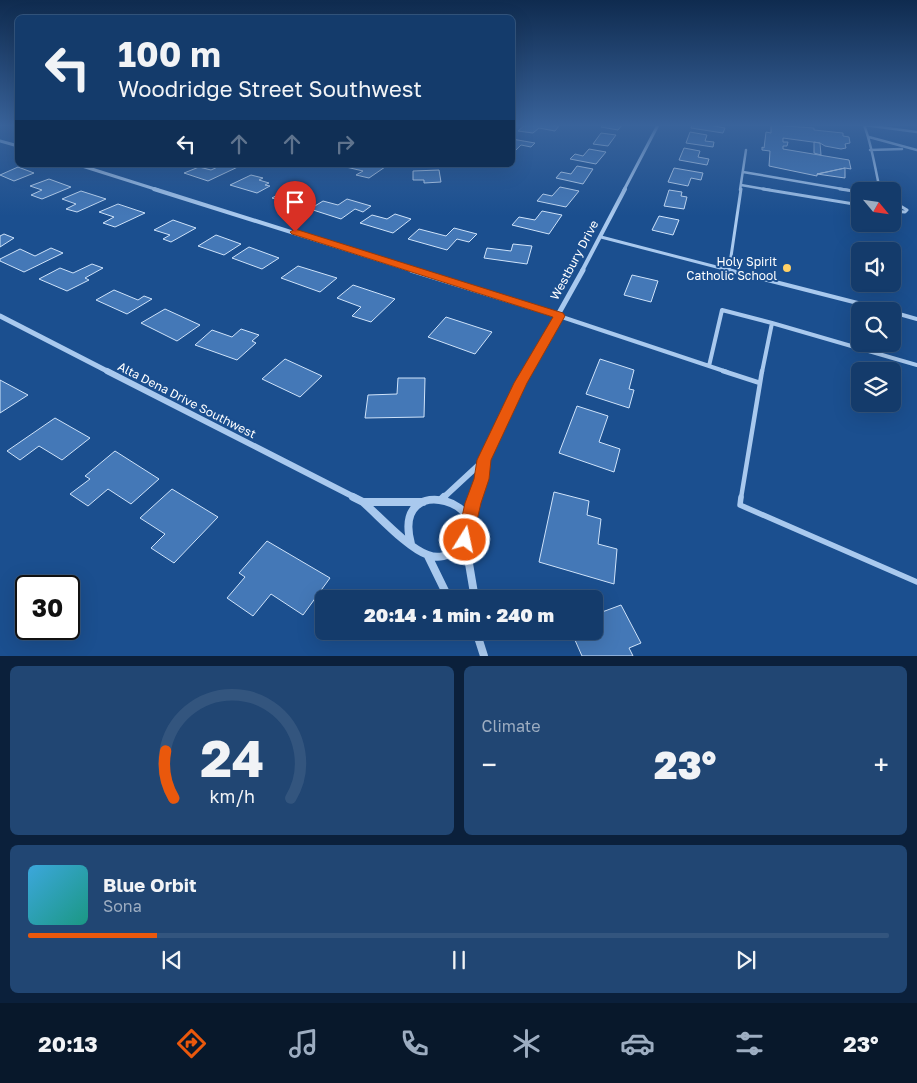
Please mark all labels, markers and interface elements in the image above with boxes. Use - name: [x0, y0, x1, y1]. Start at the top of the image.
- text: 100 m: [118, 33, 221, 75]
- icon: left: [35, 35, 100, 100]
- text: Woodridge Street Southwest: [118, 75, 422, 102]
- icon: left: [172, 130, 200, 158]
- icon: ahead: [225, 130, 253, 158]
- icon: ahead: [278, 130, 306, 158]
- icon: right: [331, 130, 359, 158]
- pin: [274, 181, 316, 232]
- north arrow: [851, 182, 901, 232]
- map controls: [851, 182, 901, 412]
- icon: arrive: [281, 188, 309, 216]
- street label: Westbury Drive: [547, 217, 601, 303]
- button: sound: [851, 242, 901, 292]
- place label: Holy Spirit Catholic School: [686, 254, 777, 283]
- marker: Holy Spirit Catholic School: [781, 262, 793, 274]
- button: search: [851, 302, 901, 352]
- street label: Alta Dena Drive Southwest: [115, 359, 259, 442]
- button: layers: [851, 362, 901, 412]
- position arrow: [438, 513, 490, 565]
- speed limit sign: 30: [15, 575, 80, 640]
- text: 20:14 · 1 min · 240 m: [364, 603, 554, 626]
- text: Climate: [482, 716, 541, 736]
- text: 24: [200, 726, 264, 788]
- text: 23°: [654, 742, 716, 787]
- text: −: [482, 748, 497, 781]
- text: +: [874, 748, 889, 781]
- text: km/h: [209, 785, 254, 807]
- text: Blue Orbit: [103, 873, 197, 896]
- text: Sona: [103, 896, 142, 916]
- icon: previous: [158, 946, 186, 974]
- icon: pause: [445, 946, 473, 974]
- icon: next: [732, 946, 760, 974]
- icon: directions: [174, 1026, 209, 1061]
- icon: music: [286, 1026, 321, 1061]
- icon: phone: [397, 1026, 432, 1061]
- icon: climate: [509, 1026, 544, 1061]
- icon: car: [620, 1026, 655, 1061]
- icon: filters: [732, 1026, 767, 1061]
- text: 20:13: [38, 1030, 98, 1057]
- text: 23°: [843, 1030, 879, 1057]

